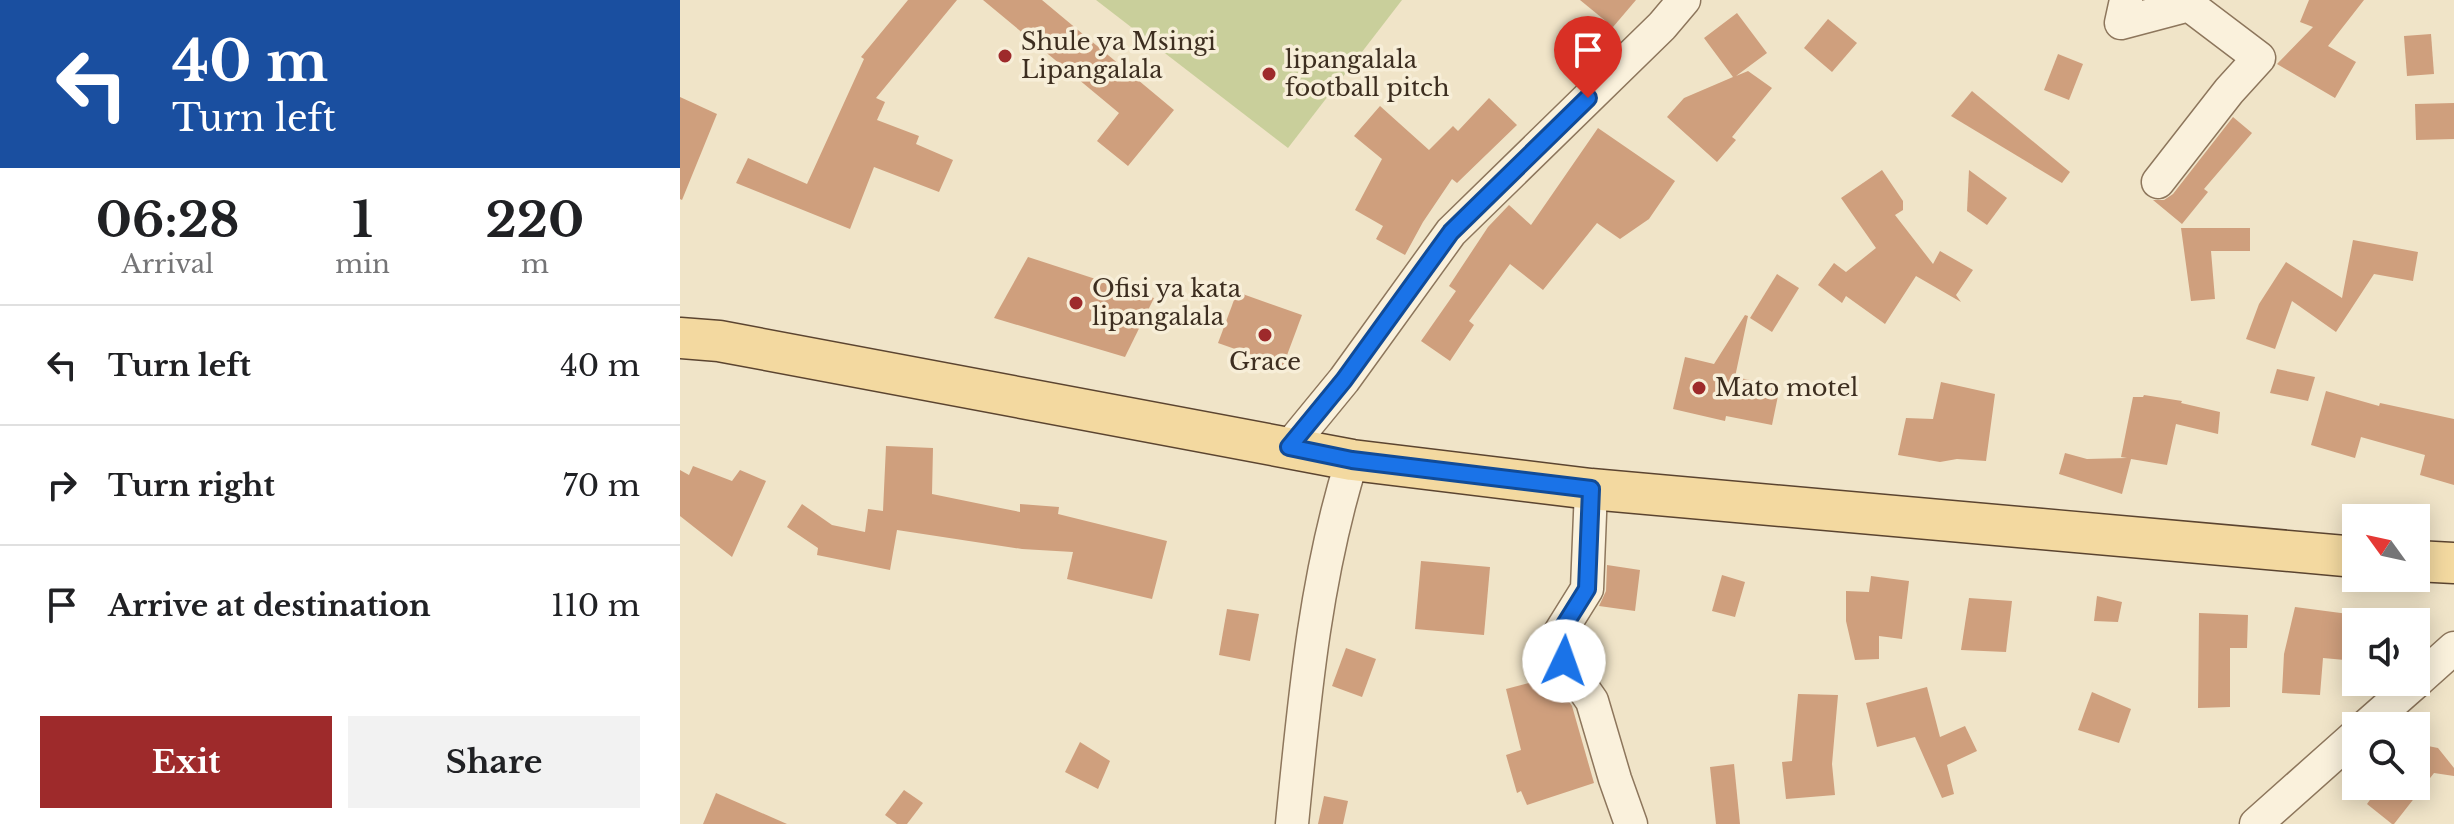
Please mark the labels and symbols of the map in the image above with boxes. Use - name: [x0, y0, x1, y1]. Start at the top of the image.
- pin: [1554, 16, 1622, 98]
- place label: Shule ya Msingi Lipangalala: [1021, 27, 1216, 84]
- place label: lipangalala football pitch: [1285, 45, 1449, 102]
- marker: Shule ya Msingi Lipangalala: [996, 47, 1014, 65]
- marker: lipangalala football pitch: [1260, 65, 1278, 83]
- place label: Ofisi ya kata lipangalala: [1092, 274, 1242, 331]
- marker: Ofisi ya kata lipangalala: [1067, 294, 1085, 312]
- marker: Grace: [1256, 326, 1274, 344]
- place label: Grace: [1229, 347, 1301, 376]
- place label: Mato motel: [1715, 373, 1858, 402]
- marker: Mato motel: [1690, 379, 1708, 397]
- north arrow: [2342, 504, 2430, 592]
- position arrow: [1522, 619, 1606, 703]

